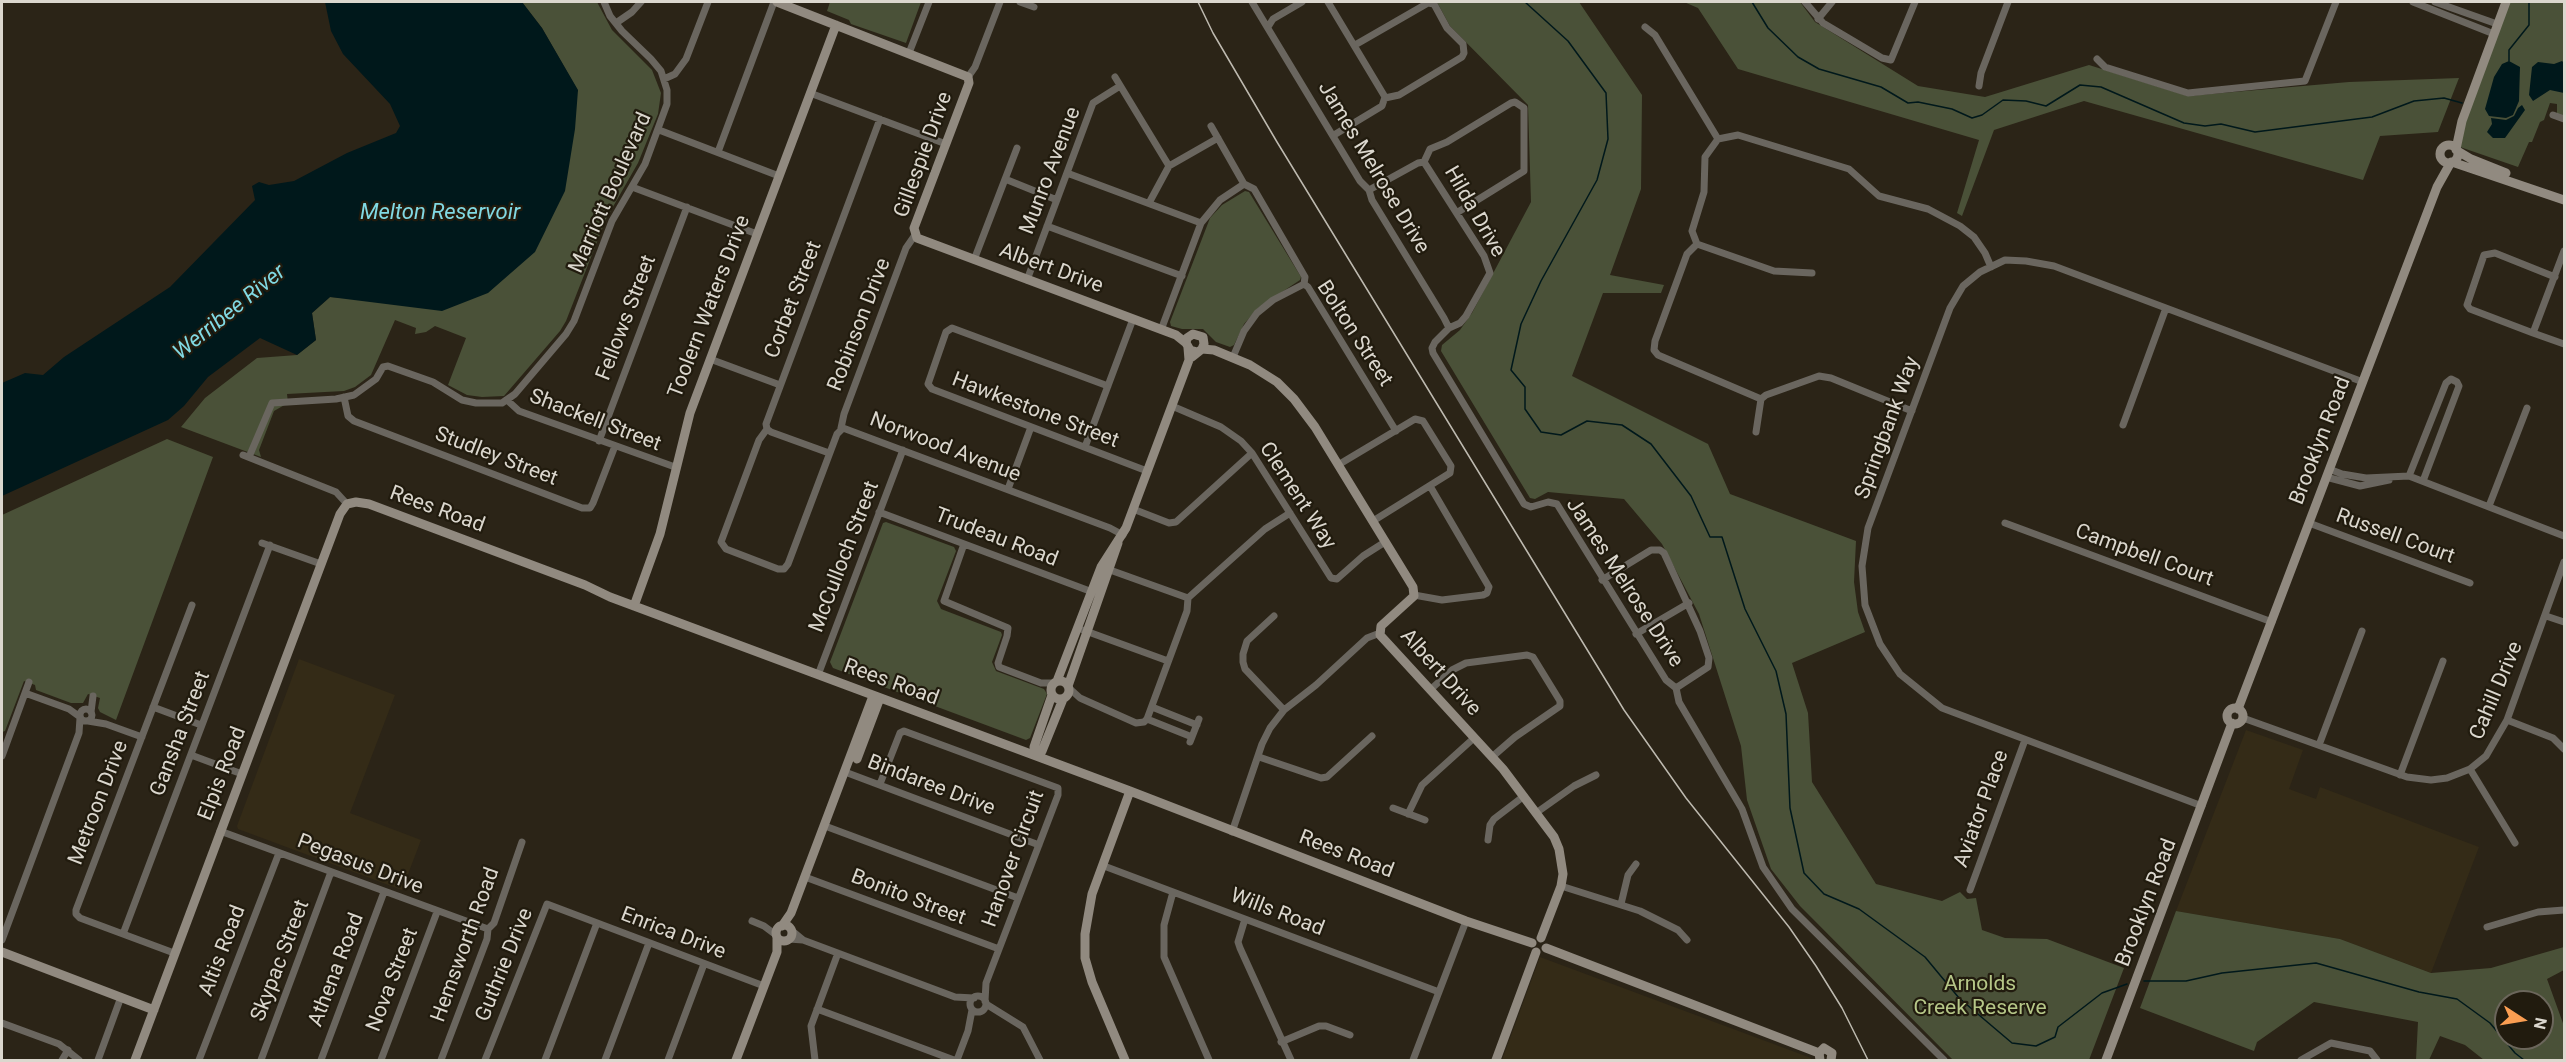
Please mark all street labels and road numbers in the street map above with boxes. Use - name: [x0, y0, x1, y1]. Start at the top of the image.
- street label: James Melrose Drive: [1312, 77, 1434, 259]
- street label: Gillespie Drive: [890, 89, 958, 221]
- street label: Munro Avenue: [1015, 104, 1087, 238]
- street label: Marriott Boulevard: [564, 109, 658, 277]
- street label: Hilda Drive: [1438, 162, 1510, 262]
- street label: Toolern Waters Drive: [664, 212, 756, 402]
- street label: Corbet Street: [760, 238, 828, 362]
- street label: Albert Drive: [996, 239, 1106, 299]
- street label: Fellows Street: [592, 252, 662, 384]
- street label: Robinson Drive: [823, 255, 897, 395]
- street label: Bolton Street: [1310, 276, 1398, 392]
- street label: Springbank Way: [1851, 353, 1925, 503]
- street label: Hawkestone Street: [948, 368, 1122, 454]
- street label: Brooklyn Road: [2285, 374, 2357, 508]
- street label: Shackell Street: [526, 384, 664, 458]
- street label: Norwood Avenue: [866, 408, 1024, 488]
- street label: Studley Street: [431, 422, 561, 492]
- street label: Clement Way: [1253, 438, 1341, 554]
- street label: McCulloch Street: [805, 478, 885, 636]
- street label: Rees Road: [386, 481, 488, 539]
- street label: James Melrose Drive: [1560, 494, 1688, 672]
- street label: Trudeau Road: [931, 503, 1061, 573]
- street label: Russell Court: [2332, 504, 2458, 570]
- street label: Campbell Court: [2071, 519, 2217, 593]
- street label: Albert Drive: [1394, 624, 1486, 722]
- street label: Cahill Drive: [2465, 638, 2529, 744]
- street label: Rees Road: [840, 654, 942, 712]
- street label: Gansha Street: [146, 668, 216, 800]
- street label: Elpis Road: [194, 724, 252, 824]
- street label: Metroon Drive: [64, 737, 134, 869]
- street label: Aviator Place: [1949, 747, 2015, 871]
- street label: Bindaree Drive: [864, 750, 998, 822]
- street label: Hanover Circuit: [978, 787, 1050, 931]
- street label: Rees Road: [1295, 825, 1397, 885]
- street label: Pegasus Drive: [293, 829, 427, 901]
- street label: Brooklyn Road: [2111, 836, 2183, 970]
- street label: Hemsworth Road: [426, 864, 506, 1026]
- street label: Bonito Street: [847, 865, 969, 931]
- street label: Wills Road: [1227, 884, 1327, 942]
- street label: Skypac Street: [246, 897, 316, 1025]
- street label: Altis Road: [194, 902, 252, 1000]
- street label: Enrica Drive: [617, 902, 729, 966]
- street label: Guthrie Drive: [471, 905, 539, 1025]
- street label: Athena Road: [304, 910, 370, 1030]
- street label: Nova Street: [362, 925, 424, 1035]

